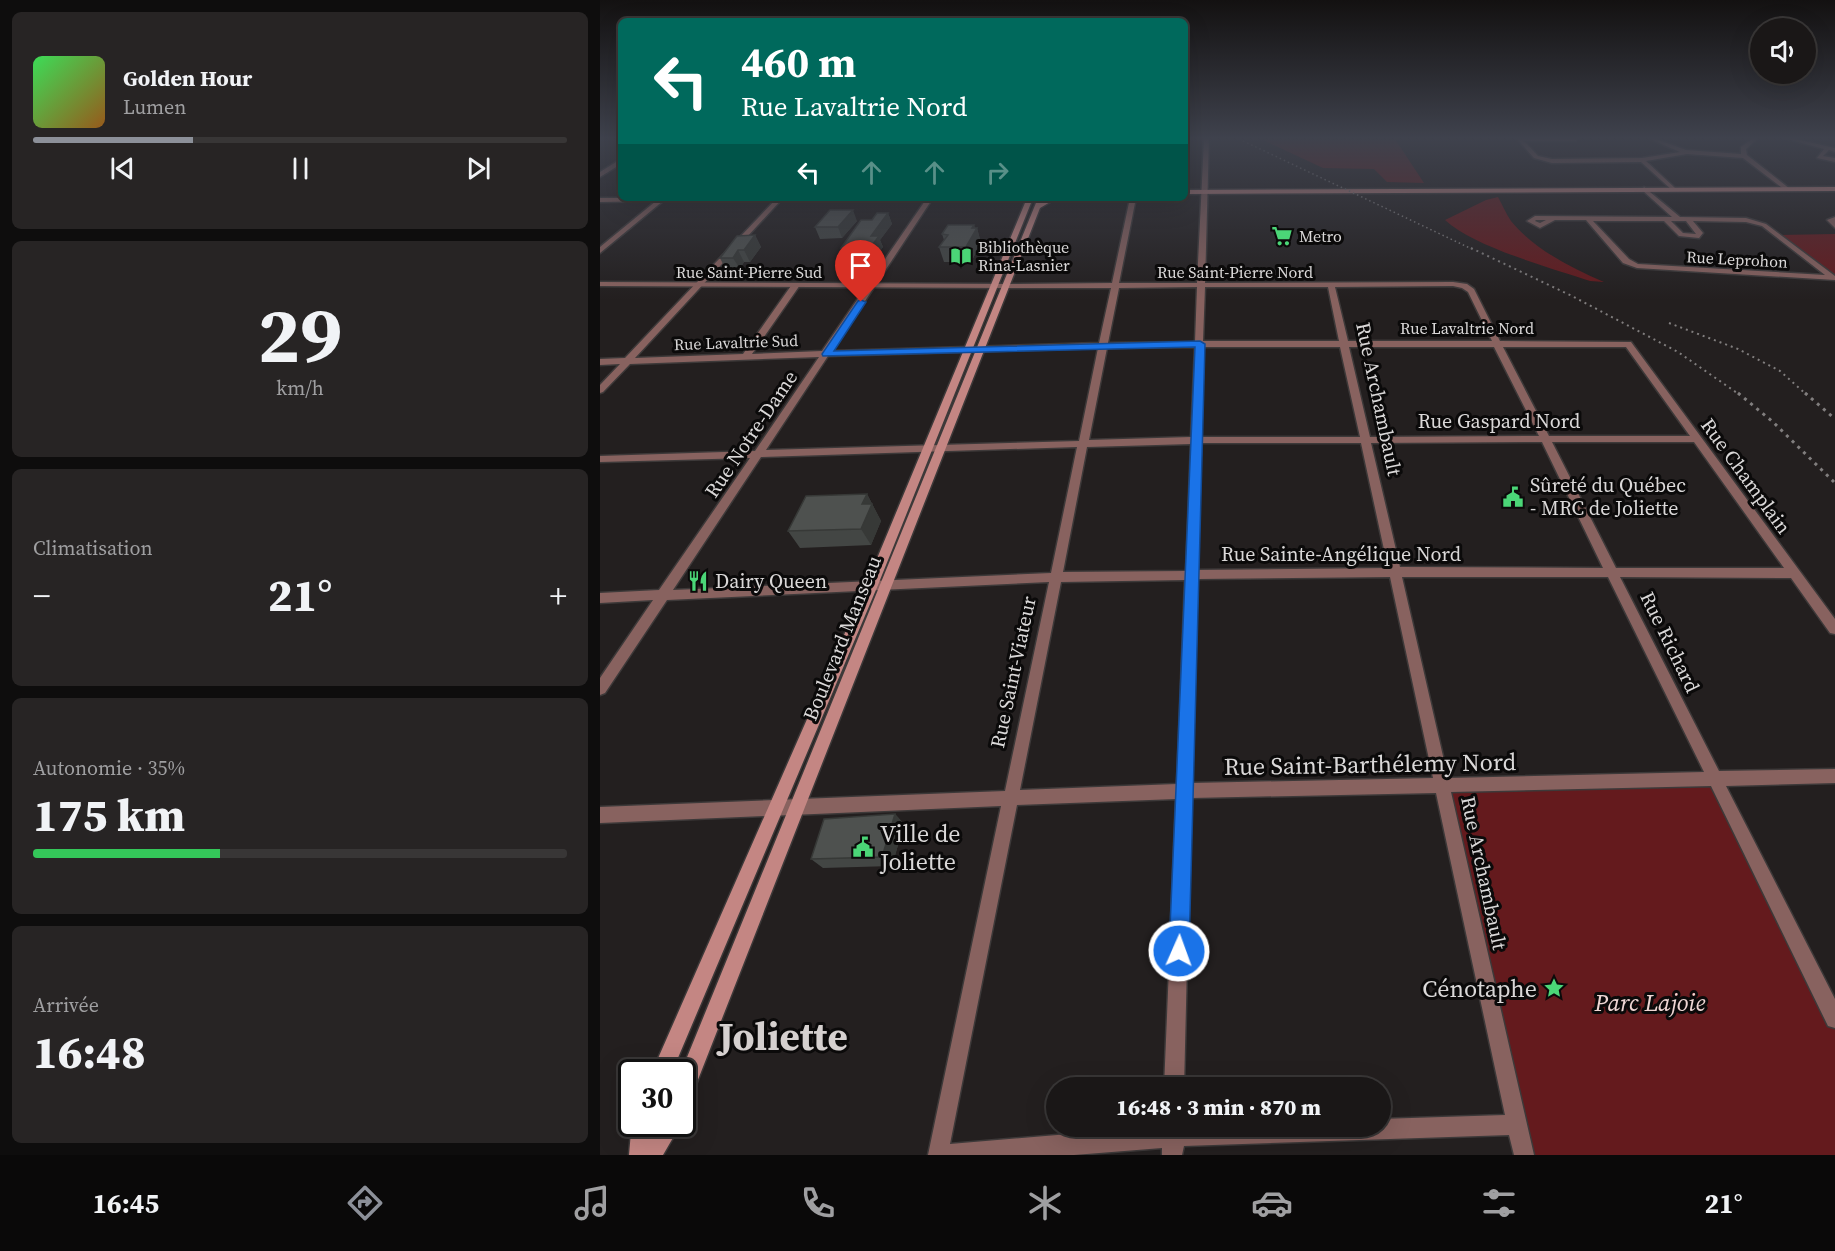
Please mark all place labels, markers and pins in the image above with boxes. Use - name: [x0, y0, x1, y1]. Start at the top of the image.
- supermarket icon: Metro: [1270, 224, 1294, 248]
- place label: Metro: [1299, 225, 1342, 247]
- place label: Bibliothèque Rina-Lasnier: [978, 236, 1070, 276]
- pin: [835, 240, 886, 302]
- library icon: Bibliothèque Rina-Lasnier: [949, 244, 973, 268]
- place label: Sûreté du Québec - MRC de Joliette: [1530, 471, 1686, 522]
- public building icon: Sûreté du Québec - MRC de Joliette: [1501, 485, 1525, 509]
- place label: Dairy Queen: [715, 567, 827, 595]
- restaurant icon: Dairy Queen: [686, 569, 710, 593]
- place label: Ville de Joliette: [879, 817, 961, 878]
- public building icon: Ville de Joliette: [851, 835, 875, 859]
- place label: Cénotaphe: [1422, 972, 1537, 1005]
- place icon: Cénotaphe: [1542, 976, 1566, 1000]

